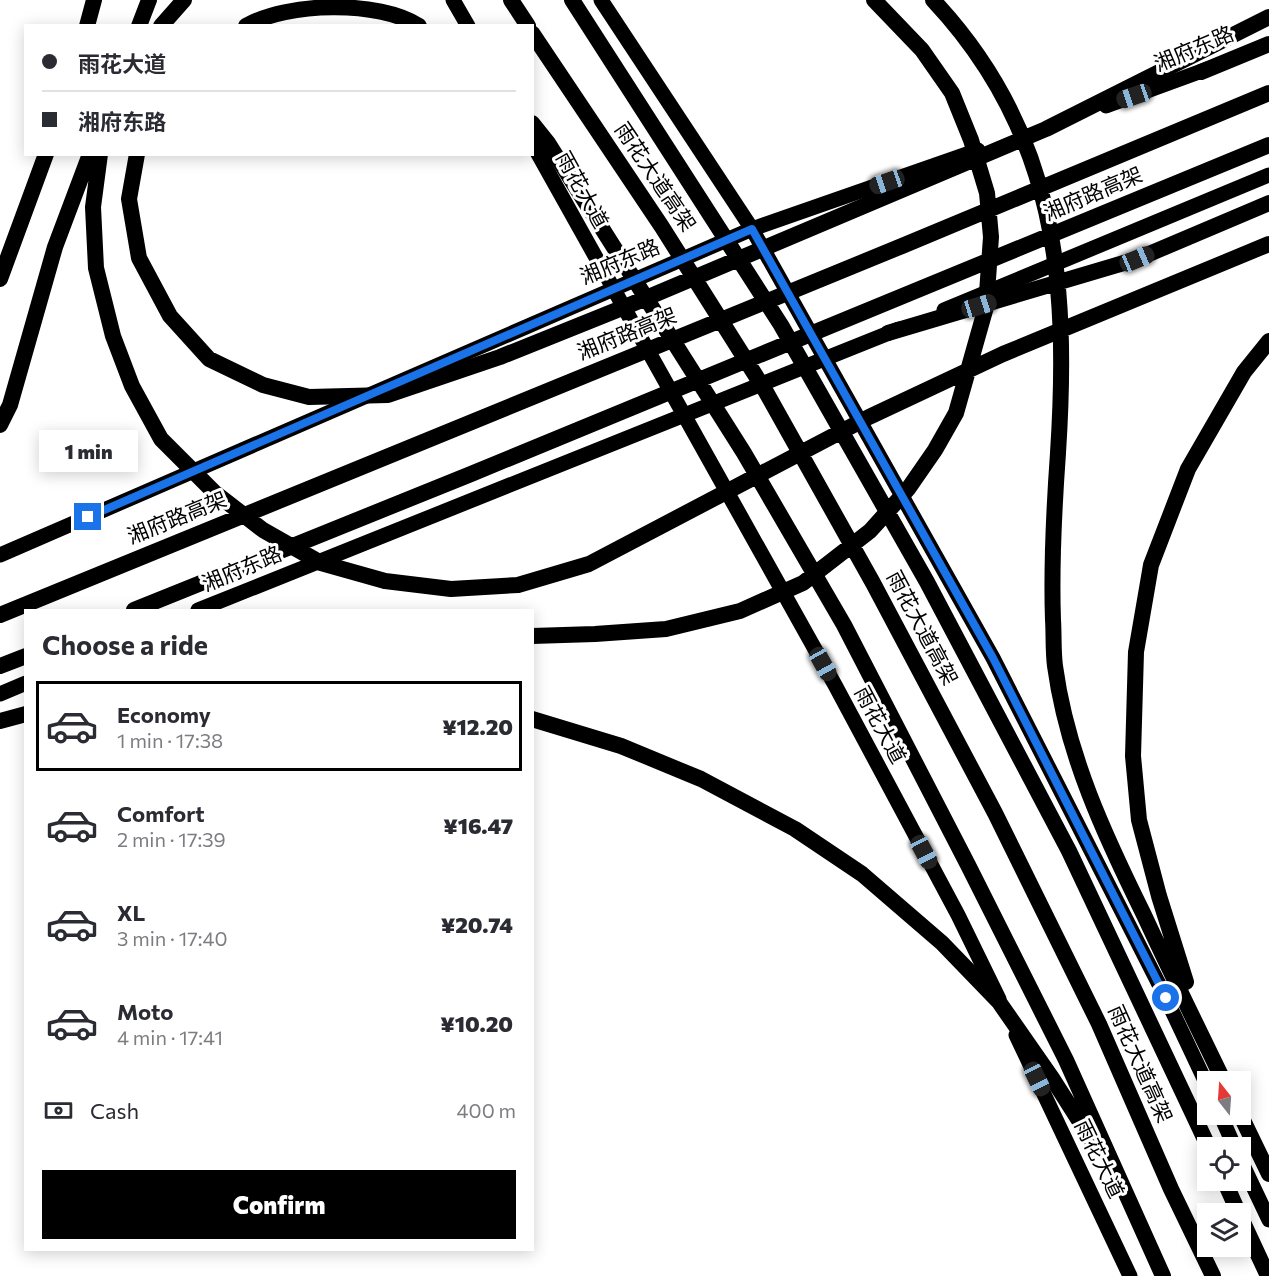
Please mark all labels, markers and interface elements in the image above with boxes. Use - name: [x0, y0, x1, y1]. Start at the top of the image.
- street label: 湘府东路: [1150, 20, 1237, 76]
- text: 雨花大道: [78, 50, 166, 77]
- car: [1114, 82, 1154, 110]
- text: 湘府东路: [78, 108, 166, 135]
- street label: 雨花大道高架: [611, 117, 702, 235]
- street label: 雨花大道: [552, 146, 615, 232]
- street label: 湘府路高架: [1039, 161, 1146, 225]
- car: [867, 168, 907, 196]
- street label: 湘府东路: [576, 233, 663, 289]
- car: [1117, 244, 1157, 274]
- car: [959, 292, 999, 320]
- street label: 湘府路高架: [573, 301, 680, 364]
- callout: 1 min: [38, 430, 138, 472]
- text: 1 min: [64, 439, 113, 463]
- street label: 湘府路高架: [123, 485, 230, 548]
- route end: [74, 503, 101, 530]
- street label: 湘府东路: [198, 540, 285, 596]
- street label: 雨花大道高架: [883, 566, 964, 689]
- text: Choose a ride: [42, 628, 208, 661]
- car: [806, 644, 840, 684]
- street label: 雨花大道: [851, 681, 912, 767]
- icon: car: [45, 699, 99, 753]
- text: Economy: [117, 701, 211, 728]
- text: ¥12.20: [442, 713, 513, 740]
- text: 1 min · 17:38: [117, 728, 223, 752]
- icon: car: [45, 798, 99, 852]
- text: Comfort: [117, 800, 205, 827]
- text: ¥16.47: [443, 812, 513, 839]
- text: 2 min · 17:39: [117, 827, 226, 851]
- car: [908, 832, 940, 872]
- icon: car: [45, 897, 99, 951]
- text: XL: [117, 899, 145, 926]
- text: ¥20.74: [441, 911, 513, 938]
- text: 3 min · 17:40: [117, 926, 228, 950]
- route start: [1152, 984, 1179, 1011]
- icon: car: [45, 996, 99, 1050]
- text: Moto: [117, 998, 173, 1025]
- street label: 雨花大道高架: [1104, 1001, 1178, 1126]
- text: ¥10.20: [440, 1010, 513, 1037]
- text: 4 min · 17:41: [117, 1025, 223, 1049]
- car: [1021, 1059, 1053, 1099]
- north arrow: [1197, 1071, 1251, 1125]
- map controls: [1197, 1071, 1251, 1257]
- icon: cash: [42, 1094, 75, 1127]
- text: Cash: [90, 1097, 139, 1124]
- text: 400 m: [457, 1098, 516, 1122]
- street label: 雨花大道: [1071, 1115, 1130, 1202]
- button: locate: [1197, 1137, 1251, 1191]
- button: Confirm: [42, 1170, 516, 1239]
- button: layers: [1197, 1203, 1251, 1257]

